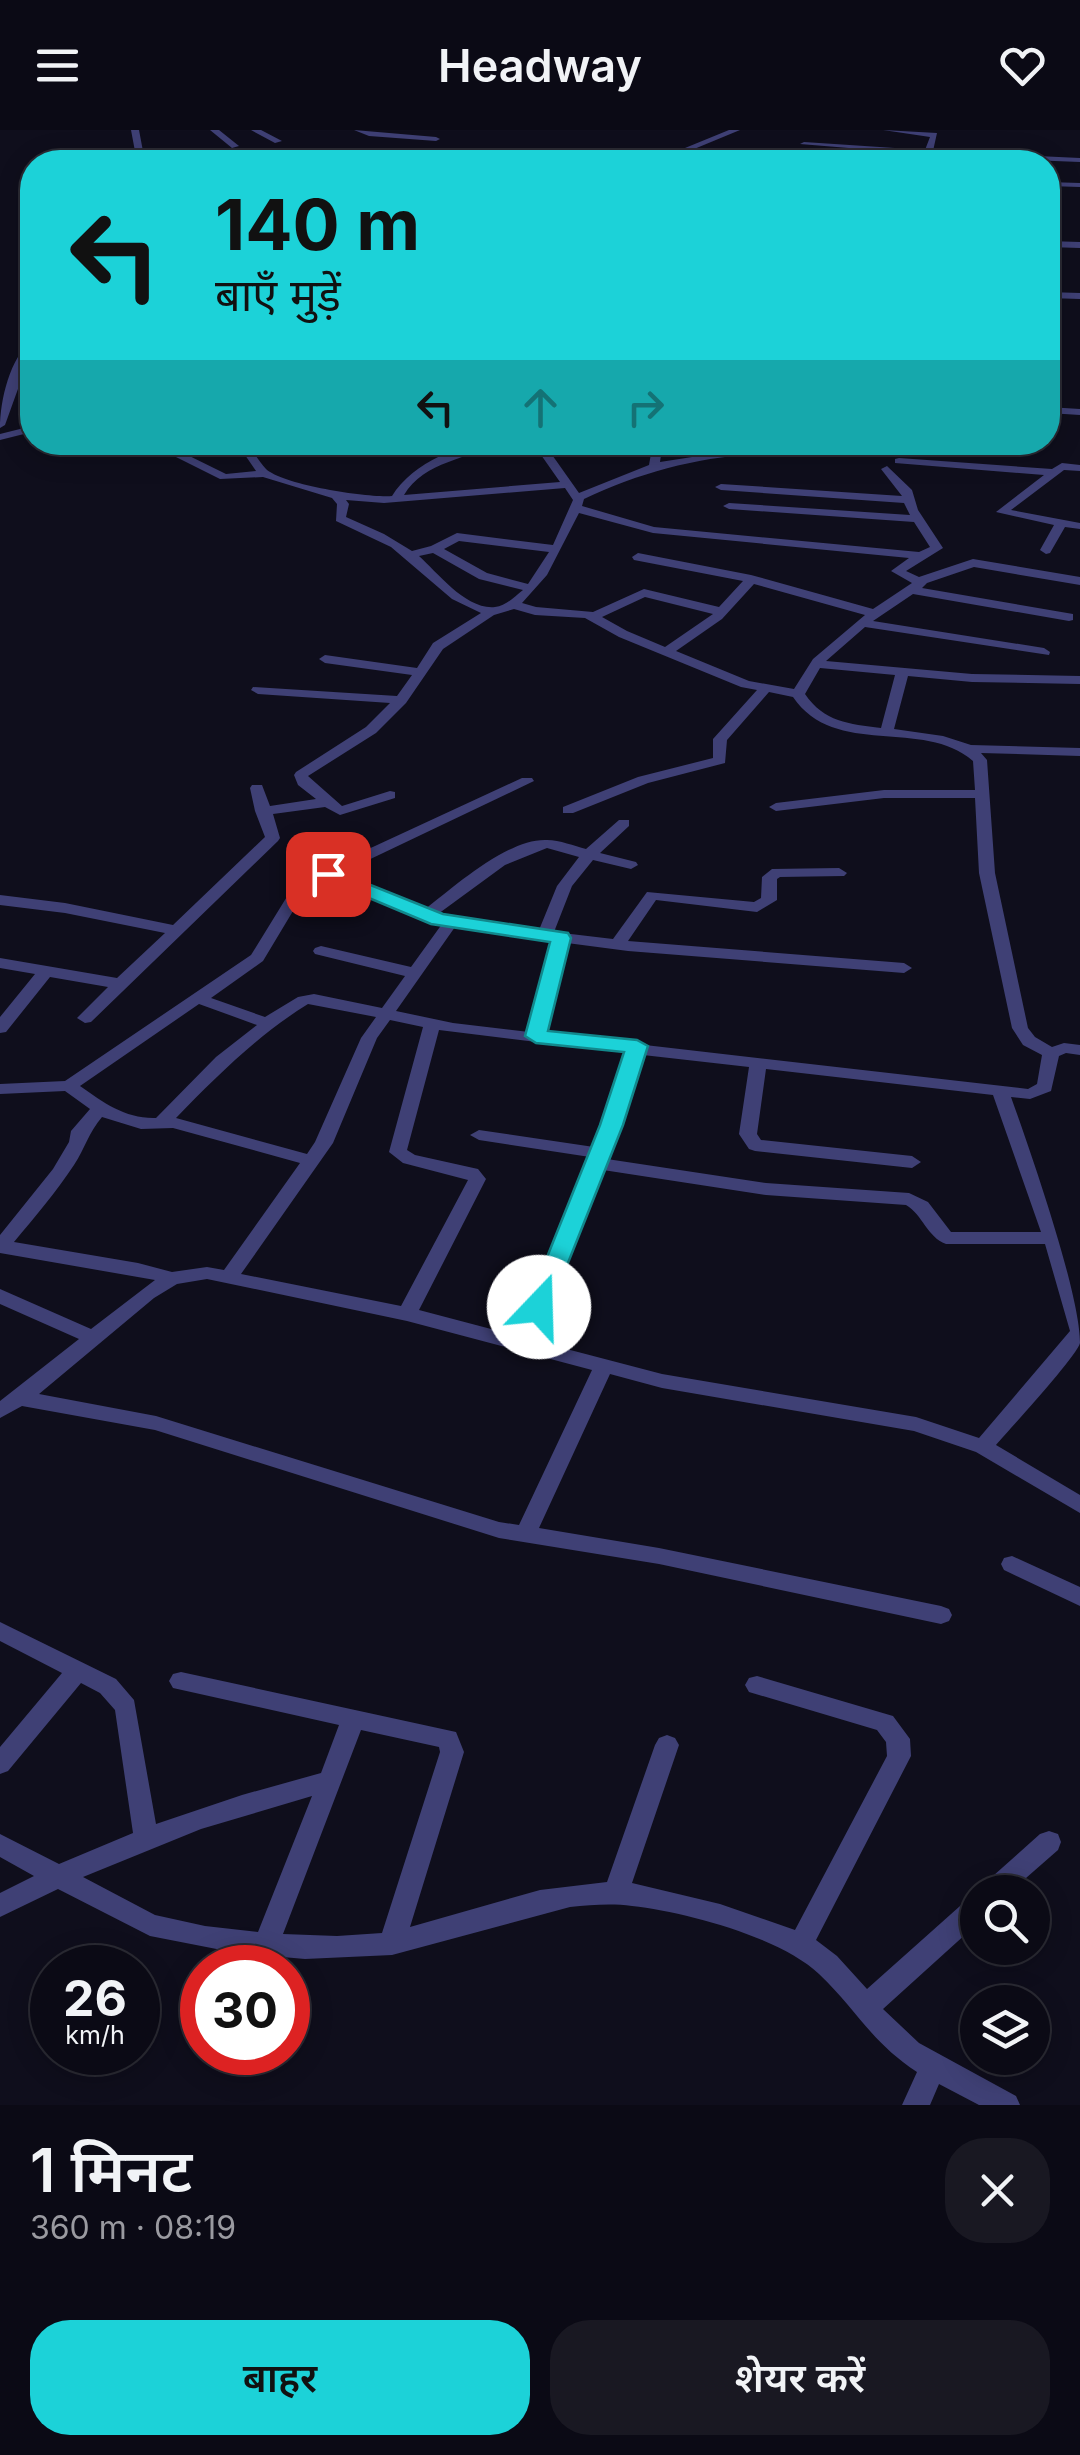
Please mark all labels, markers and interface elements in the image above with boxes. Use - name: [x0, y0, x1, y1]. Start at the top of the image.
- icon: menu: [30, 38, 85, 93]
- text: Headway: [438, 38, 642, 93]
- icon: heart: [995, 38, 1050, 93]
- text: 140 m: [215, 182, 420, 267]
- icon: left: [50, 190, 180, 320]
- text: बाएँ मुड़ें: [215, 267, 341, 322]
- icon: left: [408, 380, 463, 435]
- icon: ahead: [513, 380, 568, 435]
- icon: right: [618, 380, 673, 435]
- pin: [286, 832, 371, 917]
- icon: arrive: [301, 847, 356, 902]
- position arrow: [487, 1255, 591, 1359]
- map controls: [960, 1875, 1050, 2075]
- button: search: [960, 1875, 1050, 1965]
- speed limit sign: 30: [180, 1945, 310, 2075]
- text: 26: [63, 1968, 127, 2028]
- button: layers: [960, 1985, 1050, 2075]
- text: km/h: [65, 2020, 125, 2050]
- text: 1 मिनट: [30, 2134, 192, 2206]
- button: close: [945, 2138, 1050, 2243]
- text: 360 m · 08:19: [30, 2208, 236, 2247]
- button: बाहर: [30, 2320, 530, 2435]
- button: शेयर करें: [550, 2320, 1050, 2435]

